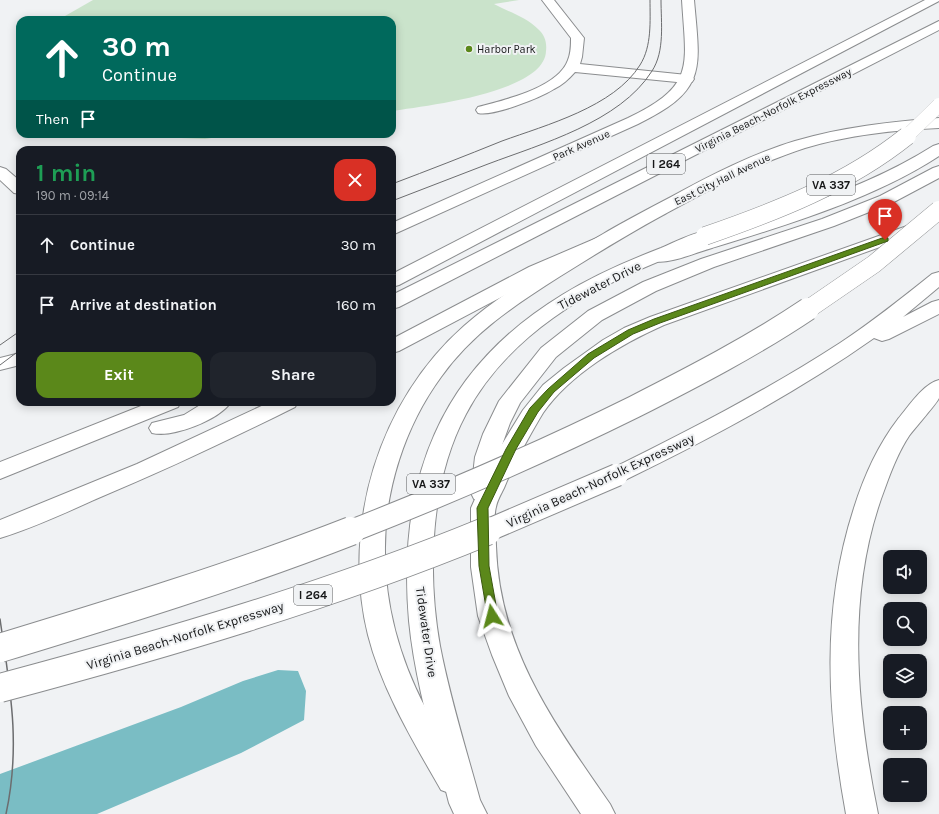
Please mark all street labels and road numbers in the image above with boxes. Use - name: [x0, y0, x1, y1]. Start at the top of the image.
- street label: Virginia Beach-Norfolk Expressway: [693, 65, 854, 156]
- street label: Park Avenue: [551, 127, 612, 164]
- street label: East City Hall Avenue: [672, 150, 773, 208]
- road number: I 264: [647, 154, 685, 174]
- road number: VA 337: [807, 175, 855, 195]
- street label: Tidewater Drive: [555, 258, 643, 313]
- street label: Virginia Beach-Norfolk Expressway: [504, 430, 696, 531]
- road number: VA 337: [407, 474, 455, 494]
- road number: I 264: [294, 585, 332, 605]
- street label: Tidewater Drive: [413, 586, 440, 679]
- street label: Virginia Beach-Norfolk Expressway: [85, 598, 286, 673]

